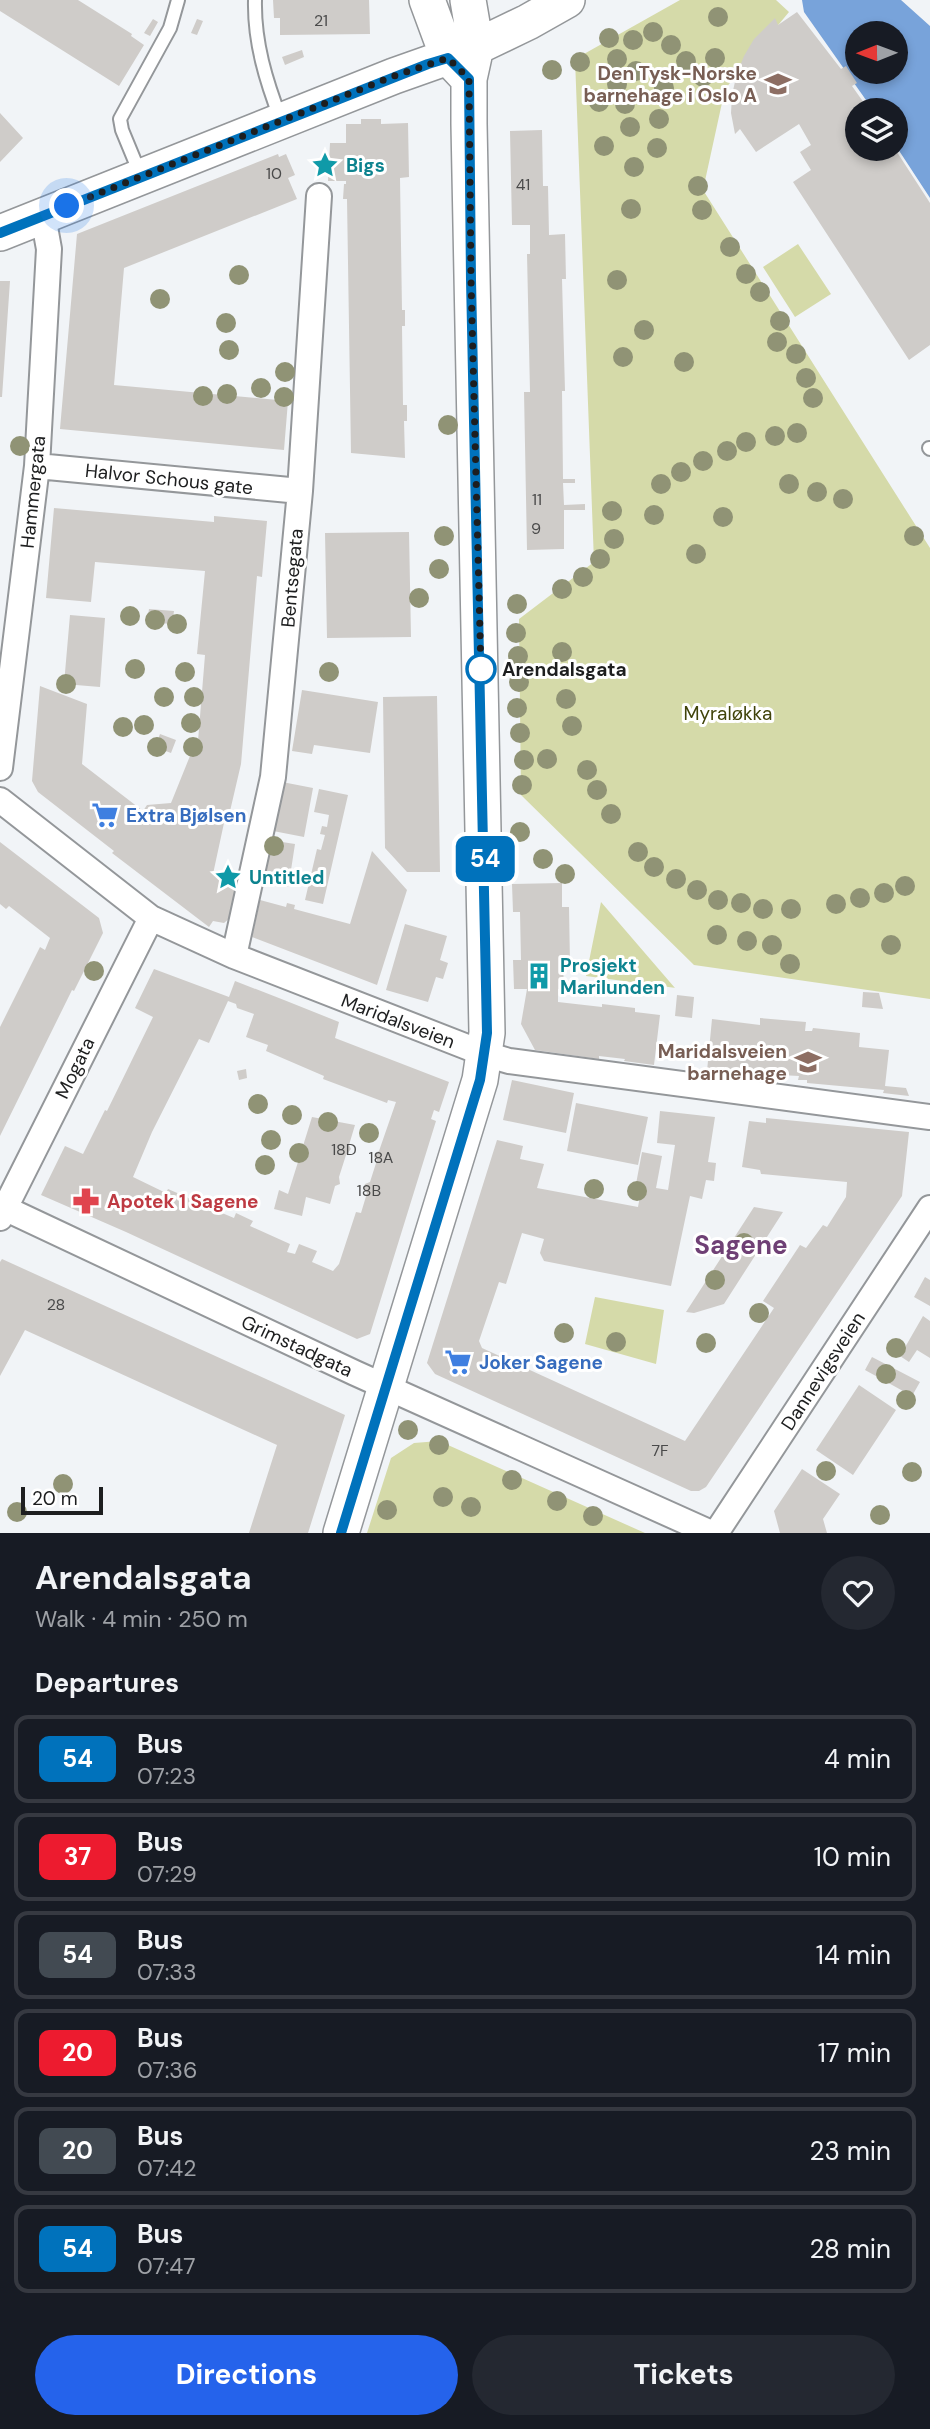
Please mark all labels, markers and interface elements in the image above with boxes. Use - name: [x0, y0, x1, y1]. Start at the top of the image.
- house number: 21: [314, 10, 328, 31]
- north arrow: [845, 21, 908, 84]
- map controls: [845, 21, 908, 161]
- place label: Den Tysk-Norske barnehage i Oslo A: [583, 61, 758, 108]
- school or university icon: Den Tysk-Norske barnehage i Oslo A: [763, 69, 793, 99]
- button: layers: [845, 98, 908, 161]
- place icon: Bigs: [310, 150, 340, 180]
- place label: Bigs: [346, 153, 385, 178]
- house number: 10: [266, 163, 282, 184]
- house number: 41: [516, 174, 530, 195]
- your location: [49, 188, 84, 223]
- street label: Hammergata: [15, 434, 51, 550]
- street label: Halvor Schous gate: [84, 458, 254, 500]
- house number: 11: [532, 489, 542, 510]
- house number: 9: [531, 518, 541, 539]
- street label: Bentsegata: [275, 527, 309, 629]
- marker: Arendalsgata: [466, 654, 496, 684]
- place label: Arendalsgata: [502, 657, 627, 682]
- park label: Myraløkka: [684, 701, 772, 726]
- supermarket icon: Extra Bjølsen: [90, 800, 120, 830]
- place label: Extra Bjølsen: [126, 803, 246, 828]
- line badge: 54: [454, 836, 516, 882]
- text: 54: [470, 843, 500, 874]
- place icon: Untitled: [213, 862, 243, 892]
- place label: Untitled: [249, 865, 324, 890]
- place label: Prosjekt Marilunden: [560, 953, 665, 1000]
- building icon: Prosjekt Marilunden: [524, 961, 554, 991]
- street label: Maridalsveien: [337, 988, 459, 1054]
- street label: Mogata: [49, 1033, 101, 1103]
- place label: Maridalsveien barnehage: [658, 1039, 787, 1086]
- school or university icon: Maridalsveien barnehage: [793, 1047, 823, 1077]
- house number: 18D: [331, 1139, 357, 1160]
- house number: 18A: [369, 1147, 394, 1168]
- house number: 18B: [357, 1180, 381, 1201]
- pharmacy icon: Apotek 1 Sagene: [71, 1186, 101, 1216]
- place label: Apotek 1 Sagene: [107, 1189, 259, 1214]
- district label: Sagene: [694, 1228, 788, 1262]
- house number: 28: [47, 1294, 65, 1315]
- street label: Dannevigsveien: [775, 1307, 871, 1435]
- street label: Grimstadgata: [237, 1309, 357, 1383]
- supermarket icon: Joker Sagene: [443, 1347, 473, 1377]
- place label: Joker Sagene: [479, 1350, 603, 1375]
- house number: 7F: [651, 1440, 669, 1461]
- scale bar: [21, 1484, 103, 1516]
- text: 20 m: [32, 1486, 78, 1511]
- text: Arendalsgata: [35, 1556, 252, 1599]
- button: heart: [821, 1556, 895, 1630]
- text: Walk · 4 min · 250 m: [35, 1604, 248, 1634]
- text: Departures: [35, 1666, 179, 1700]
- text: Bus: [137, 1727, 183, 1761]
- text: 4 min: [824, 1742, 891, 1776]
- text: 54: [62, 1743, 93, 1774]
- text: 07:23: [137, 1761, 196, 1791]
- text: Bus: [137, 1825, 183, 1859]
- text: 10 min: [814, 1840, 891, 1874]
- text: 37: [64, 1841, 91, 1872]
- text: 07:29: [137, 1859, 197, 1889]
- text: Bus: [137, 1923, 183, 1957]
- text: 14 min: [816, 1938, 891, 1972]
- text: 54: [62, 1939, 93, 1970]
- text: 07:33: [137, 1957, 197, 1987]
- text: Bus: [137, 2021, 183, 2055]
- text: 17 min: [818, 2036, 891, 2070]
- text: 20: [62, 2037, 93, 2068]
- text: 07:36: [137, 2055, 197, 2085]
- text: Bus: [137, 2119, 183, 2153]
- text: 23 min: [809, 2134, 891, 2168]
- text: 20: [62, 2135, 93, 2166]
- text: 07:42: [137, 2153, 197, 2183]
- text: Bus: [137, 2217, 183, 2251]
- text: 28 min: [809, 2232, 891, 2266]
- text: 54: [62, 2233, 93, 2264]
- text: 07:47: [137, 2251, 196, 2281]
- button: Directions: [35, 2335, 458, 2415]
- button: Tickets: [472, 2335, 895, 2415]

